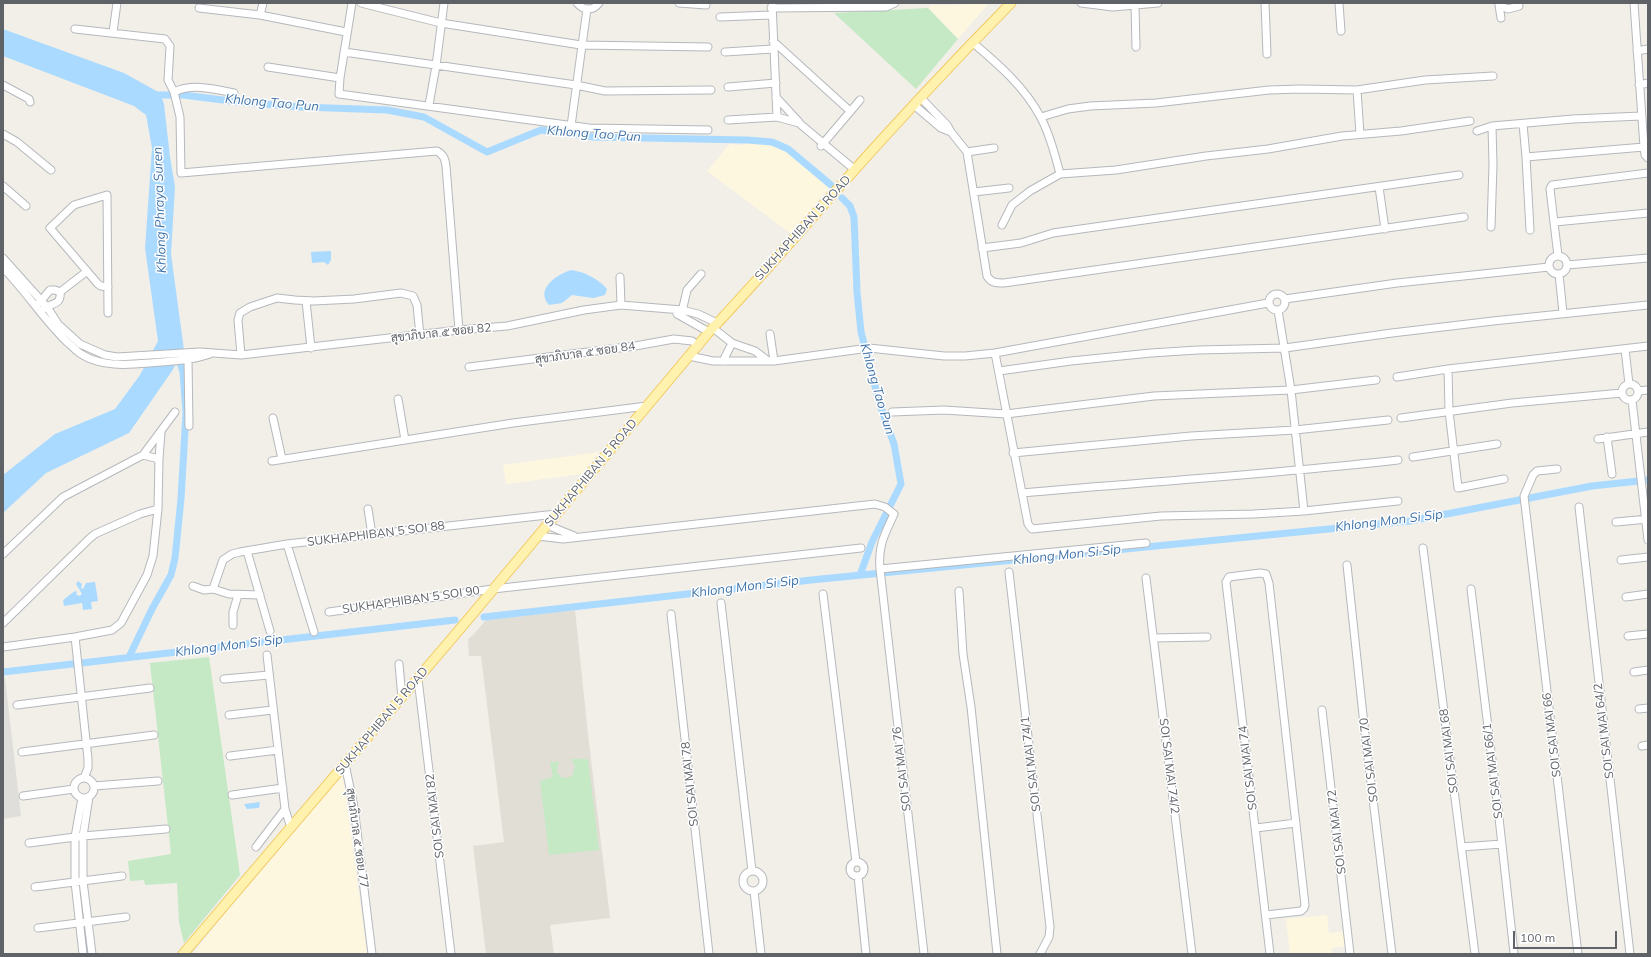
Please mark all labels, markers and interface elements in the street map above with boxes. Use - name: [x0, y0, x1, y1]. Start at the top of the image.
- water label: Khlong Tao Pun: [224, 91, 320, 115]
- water label: Khlong Tao Pun: [546, 123, 642, 145]
- water label: Khlong Phraya Suren: [150, 146, 170, 274]
- street label: SUKHAPHIBAN 5 ROAD: [752, 172, 854, 284]
- street label: สุขาภิบาล ๕ ซอย 82: [390, 321, 492, 345]
- street label: สุขาภิบาล ๕ ซอย 84: [534, 339, 636, 367]
- water label: Khlong Tao Pun: [857, 342, 897, 436]
- street label: SUKHAPHIBAN 5 ROAD: [542, 416, 640, 530]
- water label: Khlong Mon Si Sip: [1334, 507, 1444, 535]
- street label: SUKHAPHIBAN 5 SOI 88: [306, 518, 446, 550]
- water label: Khlong Mon Si Sip: [1012, 542, 1122, 568]
- water label: Khlong Mon Si Sip: [690, 573, 800, 601]
- street label: SUKHAPHIBAN 5 SOI 90: [341, 583, 481, 617]
- water label: Khlong Mon Si Sip: [174, 632, 284, 660]
- street label: SUKHAPHIBAN 5 ROAD: [333, 664, 431, 778]
- street label: SOI SAI MAI 64/2: [1591, 683, 1617, 779]
- street label: SOI SAI MAI 66: [1540, 692, 1564, 778]
- street label: SOI SAI MAI 68: [1437, 708, 1461, 794]
- street label: SOI SAI MAI 74/1: [1018, 716, 1044, 812]
- street label: SOI SAI MAI 70: [1357, 717, 1381, 803]
- street label: SOI SAI MAI 74/2: [1156, 718, 1182, 814]
- street label: SOI SAI MAI 66/1: [1480, 723, 1506, 819]
- street label: SOI SAI MAI 74: [1236, 725, 1260, 811]
- street label: SOI SAI MAI 76: [890, 726, 914, 812]
- street label: SOI SAI MAI 78: [678, 741, 702, 827]
- street label: SOI SAI MAI 82: [423, 773, 447, 859]
- street label: สุขาภิบาล ๕ ซอย 77: [343, 787, 371, 889]
- street label: SOI SAI MAI 72: [1325, 789, 1349, 875]
- scale bar: [1515, 923, 1619, 949]
- text: 100 m: [1520, 930, 1555, 945]

